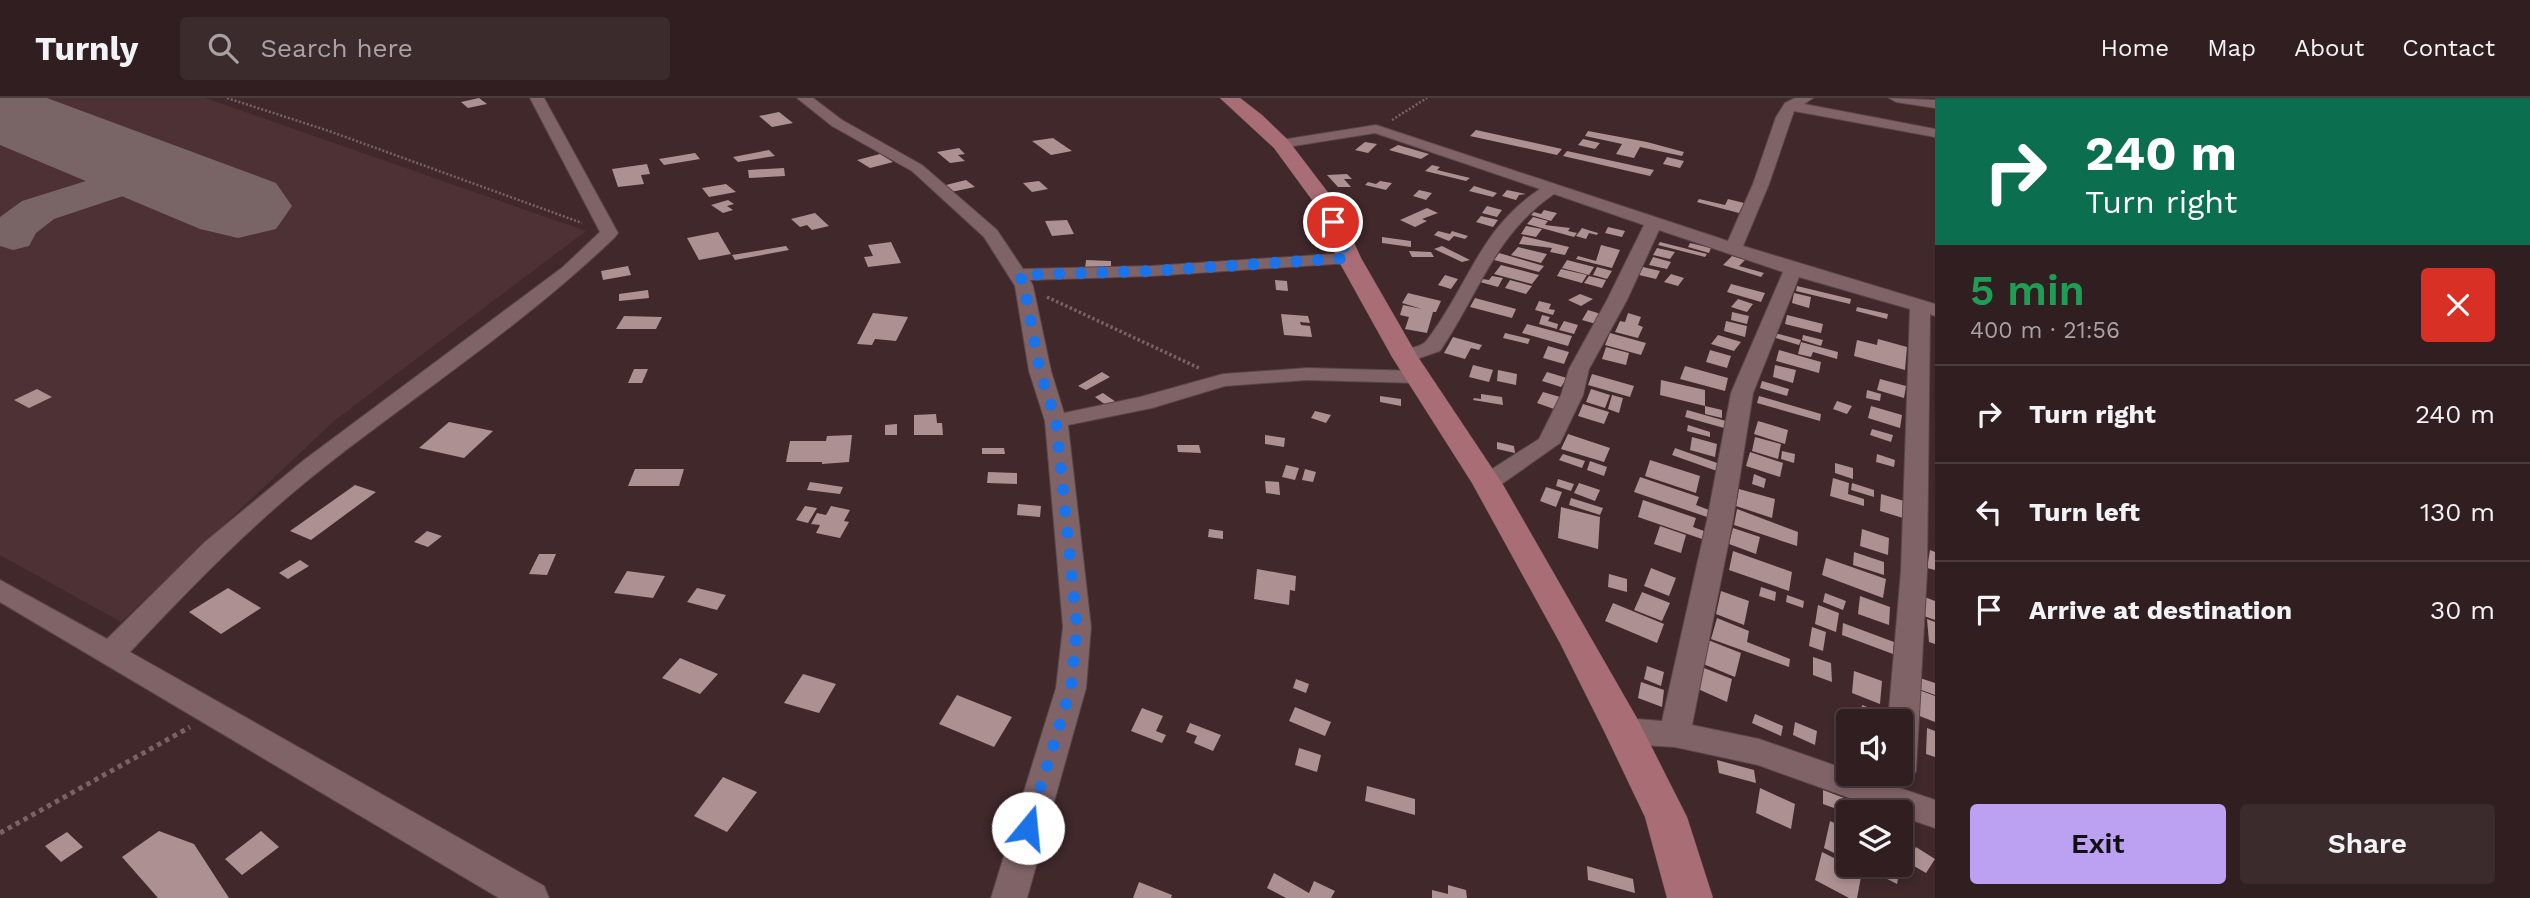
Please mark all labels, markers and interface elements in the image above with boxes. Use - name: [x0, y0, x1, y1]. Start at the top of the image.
- search box: [180, 17, 670, 80]
- text: Turnly: [35, 29, 138, 68]
- icon: search: [204, 29, 242, 67]
- text: Search here: [260, 33, 413, 63]
- text: Home: [2101, 34, 2169, 62]
- text: Map: [2207, 34, 2256, 62]
- text: About: [2294, 34, 2364, 62]
- text: Contact: [2402, 34, 2495, 62]
- text: 240 m: [2085, 124, 2237, 182]
- icon: right: [1970, 126, 2061, 217]
- text: Turn right: [2085, 183, 2237, 221]
- pin: [1303, 192, 1363, 252]
- icon: arrive: [1314, 203, 1352, 241]
- text: 5 min: [1970, 266, 2085, 315]
- button: close: [2421, 268, 2495, 342]
- text: 400 m · 21:56: [1970, 317, 2120, 344]
- icon: right: [1970, 395, 2008, 433]
- text: Turn right: [2029, 399, 2156, 429]
- text: 240 m: [2415, 399, 2495, 429]
- icon: left: [1970, 493, 2008, 531]
- text: Turn left: [2029, 497, 2140, 527]
- text: 130 m: [2420, 497, 2495, 527]
- icon: arrive: [1970, 591, 2008, 629]
- text: Arrive at destination: [2029, 595, 2292, 625]
- text: 30 m: [2430, 595, 2495, 625]
- map controls: [1836, 709, 1913, 877]
- button: sound: [1836, 709, 1913, 786]
- position arrow: [991, 791, 1065, 865]
- button: layers: [1836, 800, 1913, 877]
- button: Exit: [1970, 804, 2226, 884]
- button: Share: [2240, 804, 2495, 884]

